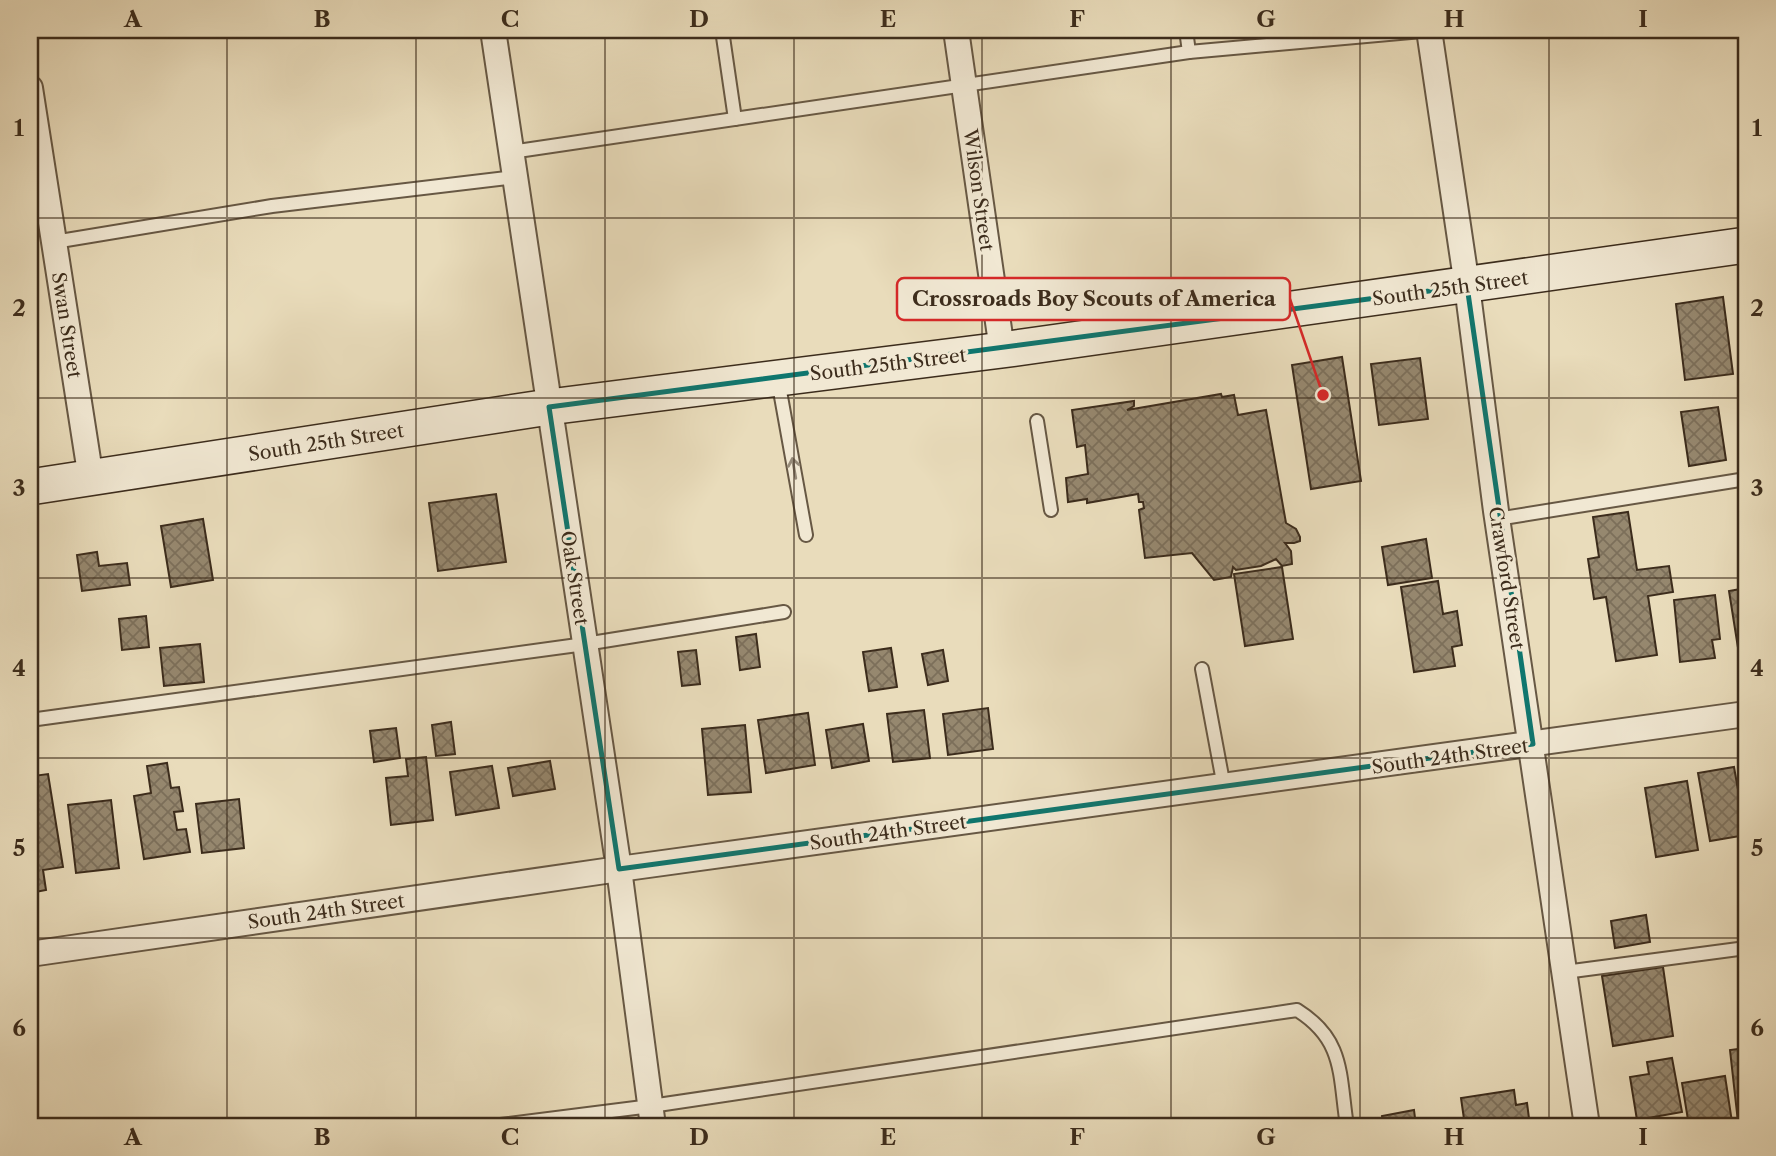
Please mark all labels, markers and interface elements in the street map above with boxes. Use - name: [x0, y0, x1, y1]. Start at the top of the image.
- text: A: [123, 5, 143, 33]
- text: B: [313, 5, 331, 33]
- text: C: [501, 5, 519, 33]
- text: D: [689, 5, 709, 33]
- text: E: [880, 5, 896, 33]
- text: F: [1069, 5, 1085, 33]
- text: G: [1256, 5, 1276, 33]
- text: H: [1444, 5, 1465, 33]
- text: I: [1638, 5, 1648, 33]
- text: 1: [14, 114, 25, 142]
- text: 1: [1752, 114, 1763, 142]
- street label: Wilson Street: [958, 127, 998, 253]
- street label: South 25th Street: [1371, 266, 1530, 311]
- street label: Swan Street: [47, 270, 86, 380]
- callout: Crossroads Boy Scouts of America: [897, 278, 1290, 320]
- text: Crossroads Boy Scouts of America: [912, 286, 1277, 311]
- text: 2: [12, 294, 26, 322]
- text: 2: [1750, 294, 1764, 322]
- street label: South 25th Street: [809, 343, 968, 385]
- street label: South 25th Street: [247, 419, 406, 466]
- one-way arrow: [787, 457, 800, 480]
- text: 3: [13, 474, 26, 502]
- text: 3: [1751, 474, 1764, 502]
- street label: Crawford Street: [1484, 505, 1529, 651]
- street label: Oak Street: [556, 529, 593, 627]
- text: 4: [12, 654, 26, 682]
- text: 4: [1750, 654, 1764, 682]
- street label: South 24th Street: [1370, 734, 1530, 779]
- street label: South 24th Street: [808, 810, 968, 855]
- text: 5: [13, 834, 25, 862]
- text: 5: [1751, 834, 1763, 862]
- street label: South 24th Street: [246, 889, 406, 934]
- text: 6: [12, 1014, 26, 1042]
- text: 6: [1750, 1014, 1764, 1042]
- text: A: [123, 1123, 143, 1151]
- text: B: [313, 1123, 331, 1151]
- text: C: [501, 1123, 519, 1151]
- text: D: [689, 1123, 709, 1151]
- text: E: [880, 1123, 896, 1151]
- text: F: [1069, 1123, 1085, 1151]
- text: G: [1256, 1123, 1276, 1151]
- text: H: [1444, 1123, 1465, 1151]
- text: I: [1638, 1123, 1648, 1151]

